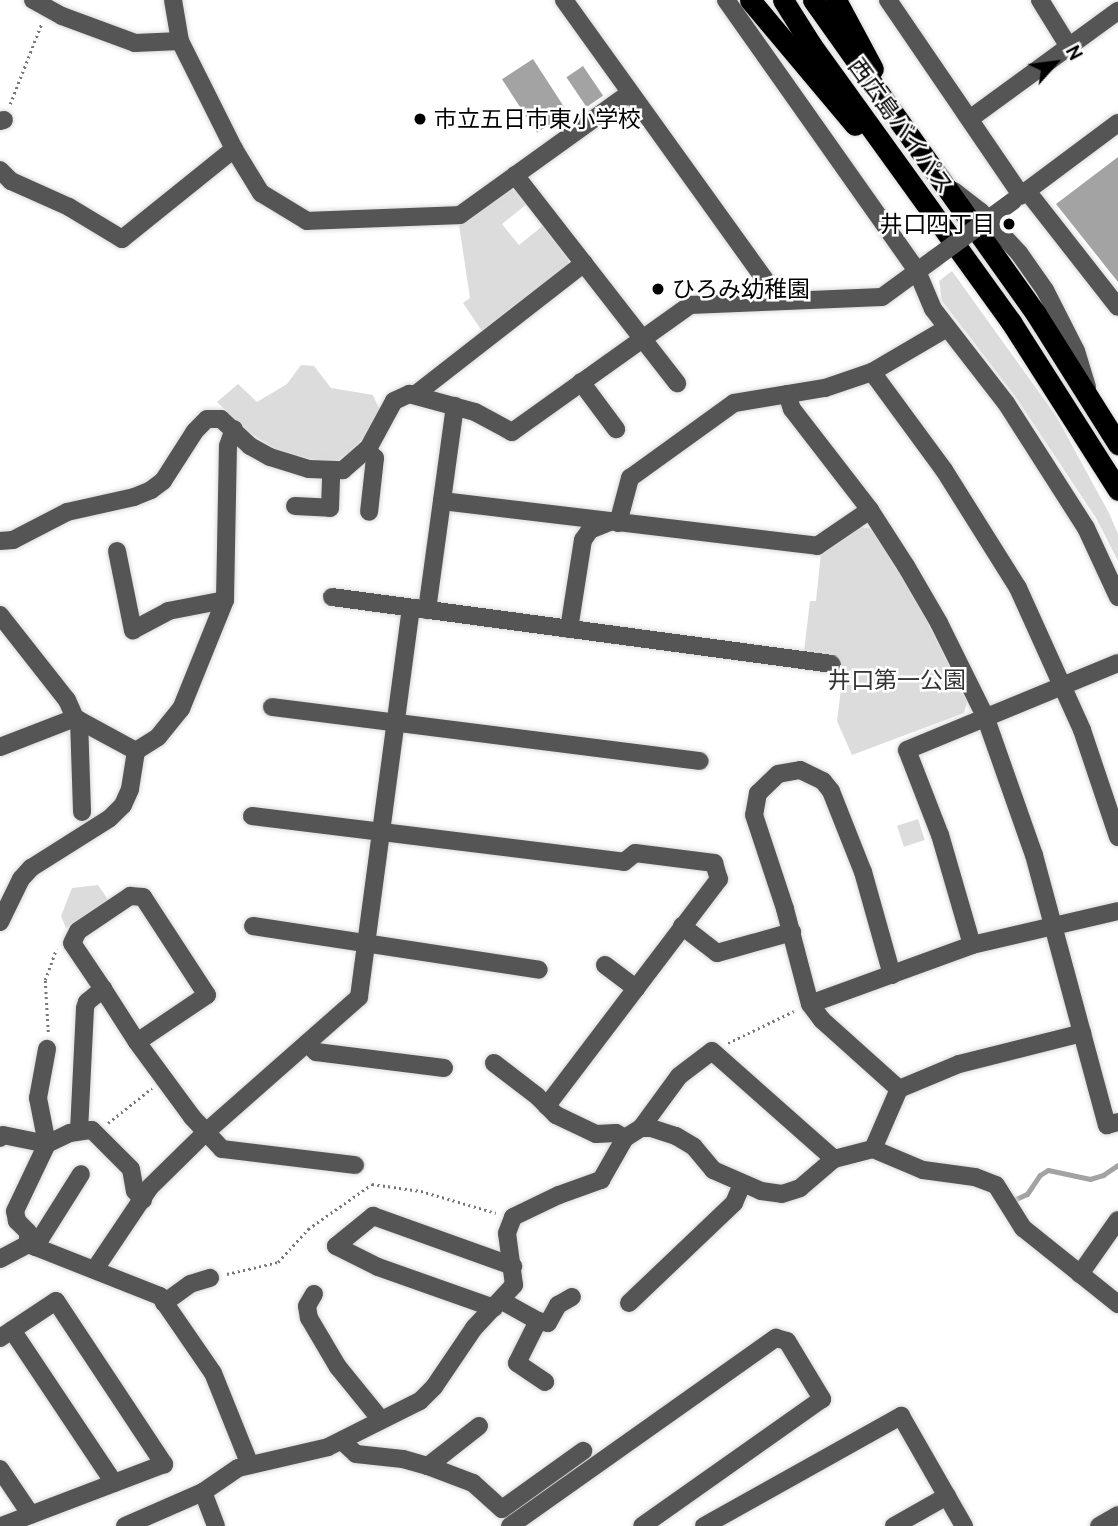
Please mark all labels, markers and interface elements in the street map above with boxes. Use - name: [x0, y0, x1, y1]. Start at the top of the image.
- north arrow: [1020, 28, 1090, 98]
- text: N: [1061, 42, 1087, 64]
- street label: 西広島バイパス: [843, 53, 959, 199]
- place label: 市立五日市東小学校: [434, 105, 641, 133]
- marker: 市立五日市東小学校: [412, 111, 428, 127]
- place label: 井口四丁目: [880, 210, 995, 238]
- marker: 井口四丁目: [1001, 216, 1017, 232]
- place label: ひろみ幼稚園: [672, 275, 810, 303]
- marker: ひろみ幼稚園: [650, 281, 666, 297]
- park label: 井口第一公園: [828, 666, 966, 694]

